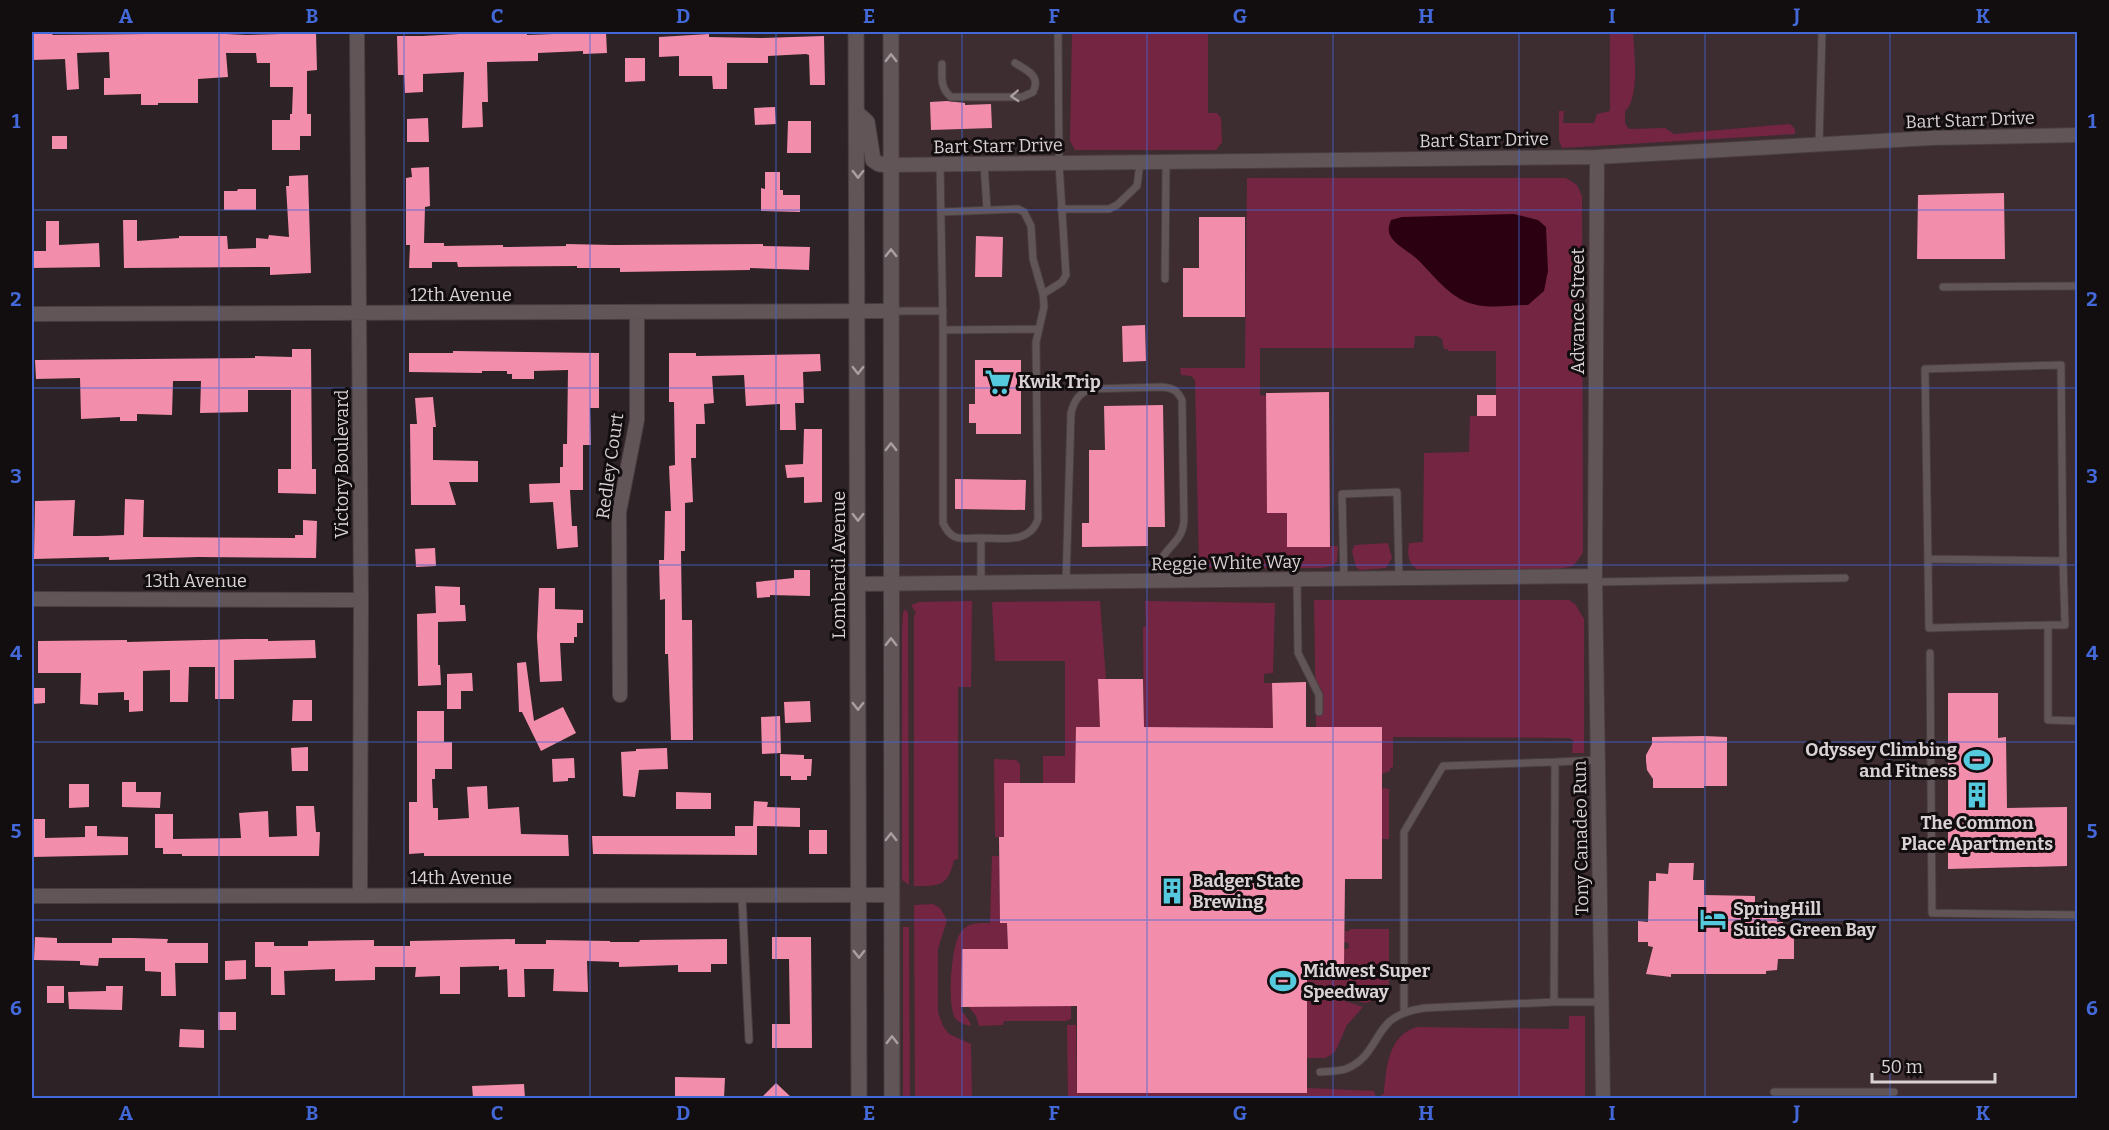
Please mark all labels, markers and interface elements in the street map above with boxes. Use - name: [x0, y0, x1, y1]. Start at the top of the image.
- text: A: [119, 4, 134, 28]
- text: B: [306, 4, 319, 28]
- text: C: [491, 4, 503, 28]
- text: D: [676, 4, 690, 28]
- text: E: [863, 4, 875, 28]
- text: F: [1048, 4, 1060, 28]
- text: G: [1233, 4, 1247, 28]
- text: H: [1418, 4, 1434, 28]
- text: I: [1608, 4, 1616, 28]
- text: J: [1793, 4, 1801, 28]
- text: K: [1976, 4, 1991, 28]
- one-way arrow: [885, 53, 897, 62]
- one-way arrow: [1011, 90, 1020, 103]
- street label: Bart Starr Drive: [1905, 107, 2035, 133]
- text: 1: [12, 109, 21, 133]
- text: 1: [2088, 109, 2097, 133]
- street label: Bart Starr Drive: [1419, 128, 1549, 152]
- street label: Bart Starr Drive: [933, 134, 1063, 158]
- one-way arrow: [852, 169, 864, 178]
- street label: Advance Street: [1567, 247, 1589, 374]
- one-way arrow: [885, 248, 897, 257]
- street label: 12th Avenue: [410, 284, 512, 306]
- text: 2: [10, 287, 22, 311]
- text: 2: [2086, 287, 2098, 311]
- one-way arrow: [852, 366, 864, 375]
- supermarket icon: Kwik Trip: [983, 367, 1013, 397]
- place label: Kwik Trip: [1018, 371, 1101, 393]
- street label: Victory Boulevard: [331, 389, 353, 538]
- street label: Redley Court: [592, 411, 628, 520]
- one-way arrow: [885, 442, 897, 451]
- text: 3: [10, 464, 22, 488]
- text: 3: [2086, 464, 2098, 488]
- street label: Lombardi Avenue: [828, 491, 850, 639]
- one-way arrow: [852, 512, 864, 521]
- street label: Reggie White Way: [1151, 551, 1302, 575]
- street label: 13th Avenue: [145, 570, 247, 592]
- one-way arrow: [885, 637, 897, 646]
- text: 4: [10, 641, 22, 665]
- text: 4: [2086, 641, 2098, 665]
- one-way arrow: [852, 701, 864, 710]
- place label: Odyssey Climbing and Fitness: [1805, 739, 1958, 782]
- sports icon: Odyssey Climbing and Fitness: [1962, 745, 1992, 775]
- street label: Tony Canadeo Run: [1569, 760, 1593, 916]
- building icon: The Common Place Apartments: [1962, 780, 1992, 810]
- place label: The Common Place Apartments: [1901, 812, 2053, 855]
- text: 5: [11, 819, 22, 843]
- text: 5: [2087, 819, 2098, 843]
- one-way arrow: [885, 832, 897, 841]
- street label: 14th Avenue: [410, 867, 512, 889]
- place label: Badger State Brewing: [1192, 870, 1301, 913]
- building icon: Badger State Brewing: [1157, 876, 1187, 906]
- place label: SpringHill Suites Green Bay: [1733, 898, 1877, 941]
- hotel icon: SpringHill Suites Green Bay: [1698, 904, 1728, 934]
- one-way arrow: [853, 950, 865, 959]
- place label: Midwest Super Speedway: [1303, 960, 1431, 1003]
- sports icon: Midwest Super Speedway: [1268, 966, 1298, 996]
- text: 6: [10, 996, 22, 1020]
- text: 6: [2086, 996, 2098, 1020]
- one-way arrow: [886, 1036, 898, 1045]
- scale bar: [1872, 1046, 1995, 1084]
- text: 50 m: [1881, 1056, 1923, 1078]
- text: A: [119, 1101, 134, 1125]
- text: B: [306, 1101, 319, 1125]
- text: C: [491, 1101, 503, 1125]
- text: D: [676, 1101, 690, 1125]
- text: E: [863, 1101, 875, 1125]
- text: F: [1048, 1101, 1060, 1125]
- text: G: [1233, 1101, 1247, 1125]
- text: H: [1418, 1101, 1434, 1125]
- text: I: [1608, 1101, 1616, 1125]
- text: J: [1793, 1101, 1801, 1125]
- text: K: [1976, 1101, 1991, 1125]

